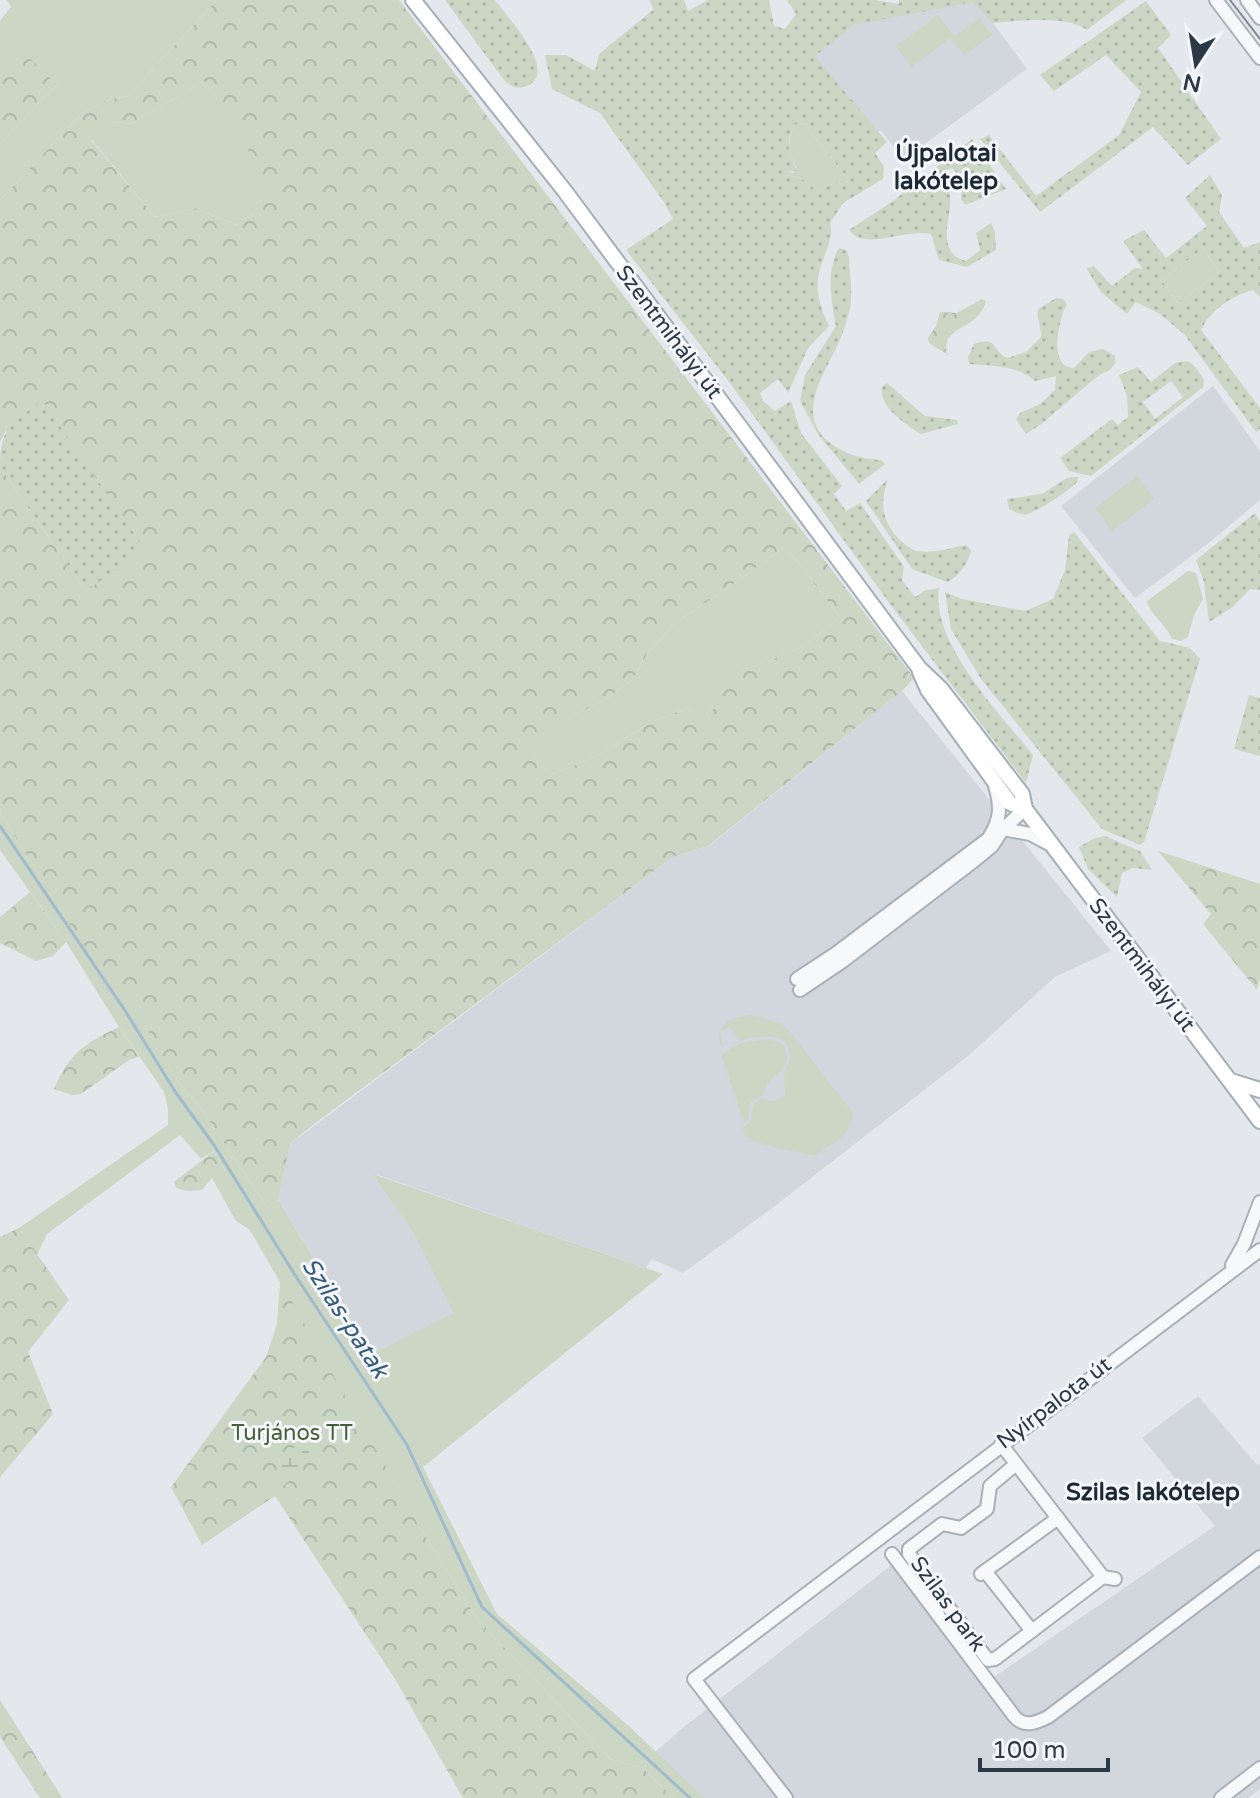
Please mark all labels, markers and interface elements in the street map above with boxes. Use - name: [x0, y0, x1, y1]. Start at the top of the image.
- north arrow: [1156, 24, 1236, 104]
- text: N: [1181, 68, 1203, 97]
- district label: Újpalotai lakótelep: [894, 138, 998, 196]
- street label: Szentmihályi út: [610, 260, 728, 404]
- street label: Szentmihályi út: [1083, 893, 1201, 1037]
- water label: Szilas-patak: [295, 1252, 396, 1385]
- street label: Nyírpalota út: [992, 1352, 1116, 1454]
- park label: Turjános TT: [231, 1420, 353, 1446]
- district label: Szilas lakótelep: [1066, 1478, 1240, 1507]
- street label: Szilas park: [905, 1552, 991, 1656]
- scale bar: [980, 1722, 1108, 1772]
- text: 100 m: [992, 1736, 1066, 1765]

